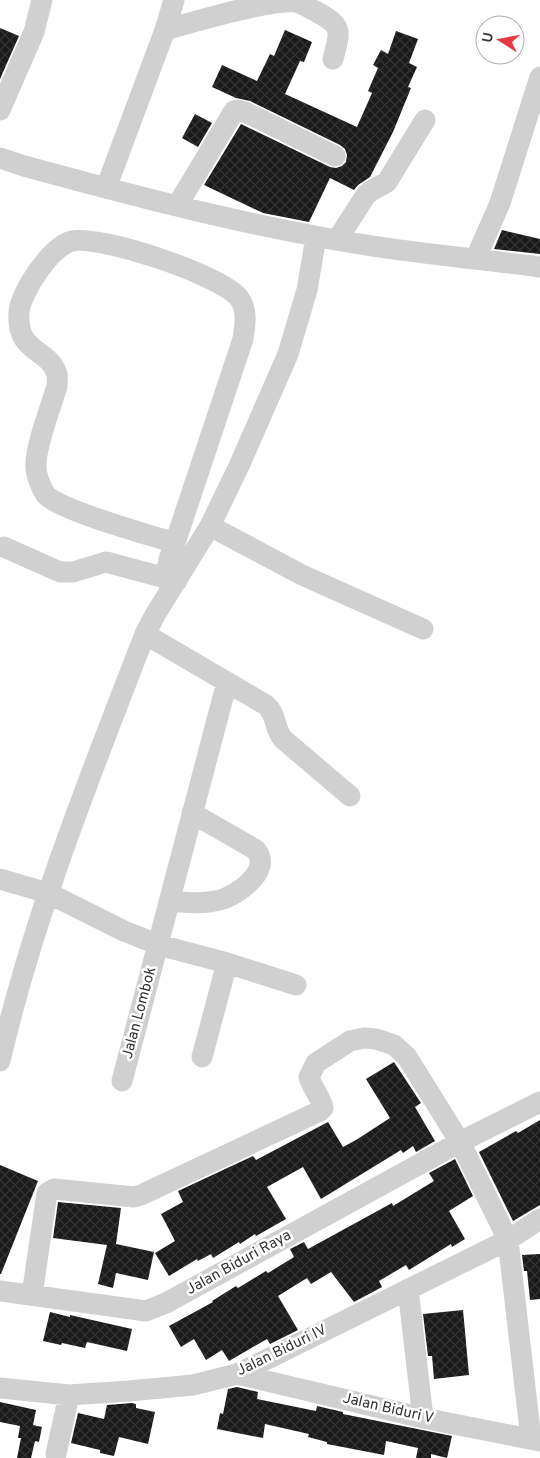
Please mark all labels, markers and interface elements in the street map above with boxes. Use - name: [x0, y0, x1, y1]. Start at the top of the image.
- north arrow: [475, 15, 525, 65]
- text: U: [479, 31, 498, 44]
- street label: Jalan Lombok: [119, 965, 161, 1061]
- street label: Jalan Biduri Raya: [183, 1226, 295, 1300]
- street label: Jalan Biduri IV: [234, 1321, 330, 1381]
- street label: Jalan Biduri V: [341, 1389, 436, 1429]

